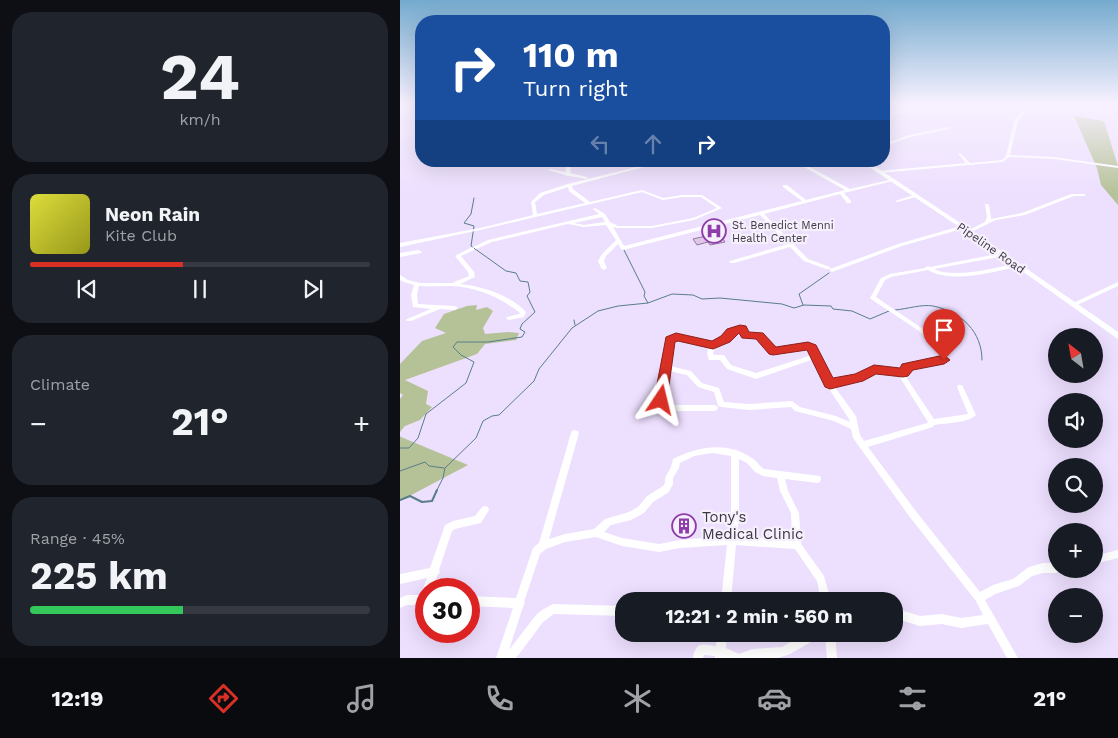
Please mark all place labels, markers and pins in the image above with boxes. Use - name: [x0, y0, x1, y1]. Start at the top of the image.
- hospital icon: St. Benedict Menni Health Center: [701, 218, 727, 244]
- place label: St. Benedict Menni Health Center: [732, 219, 834, 245]
- pin: [923, 309, 965, 360]
- place label: Tony's Medical Clinic: [702, 508, 803, 543]
- building icon: Tony's Medical Clinic: [671, 513, 697, 539]

